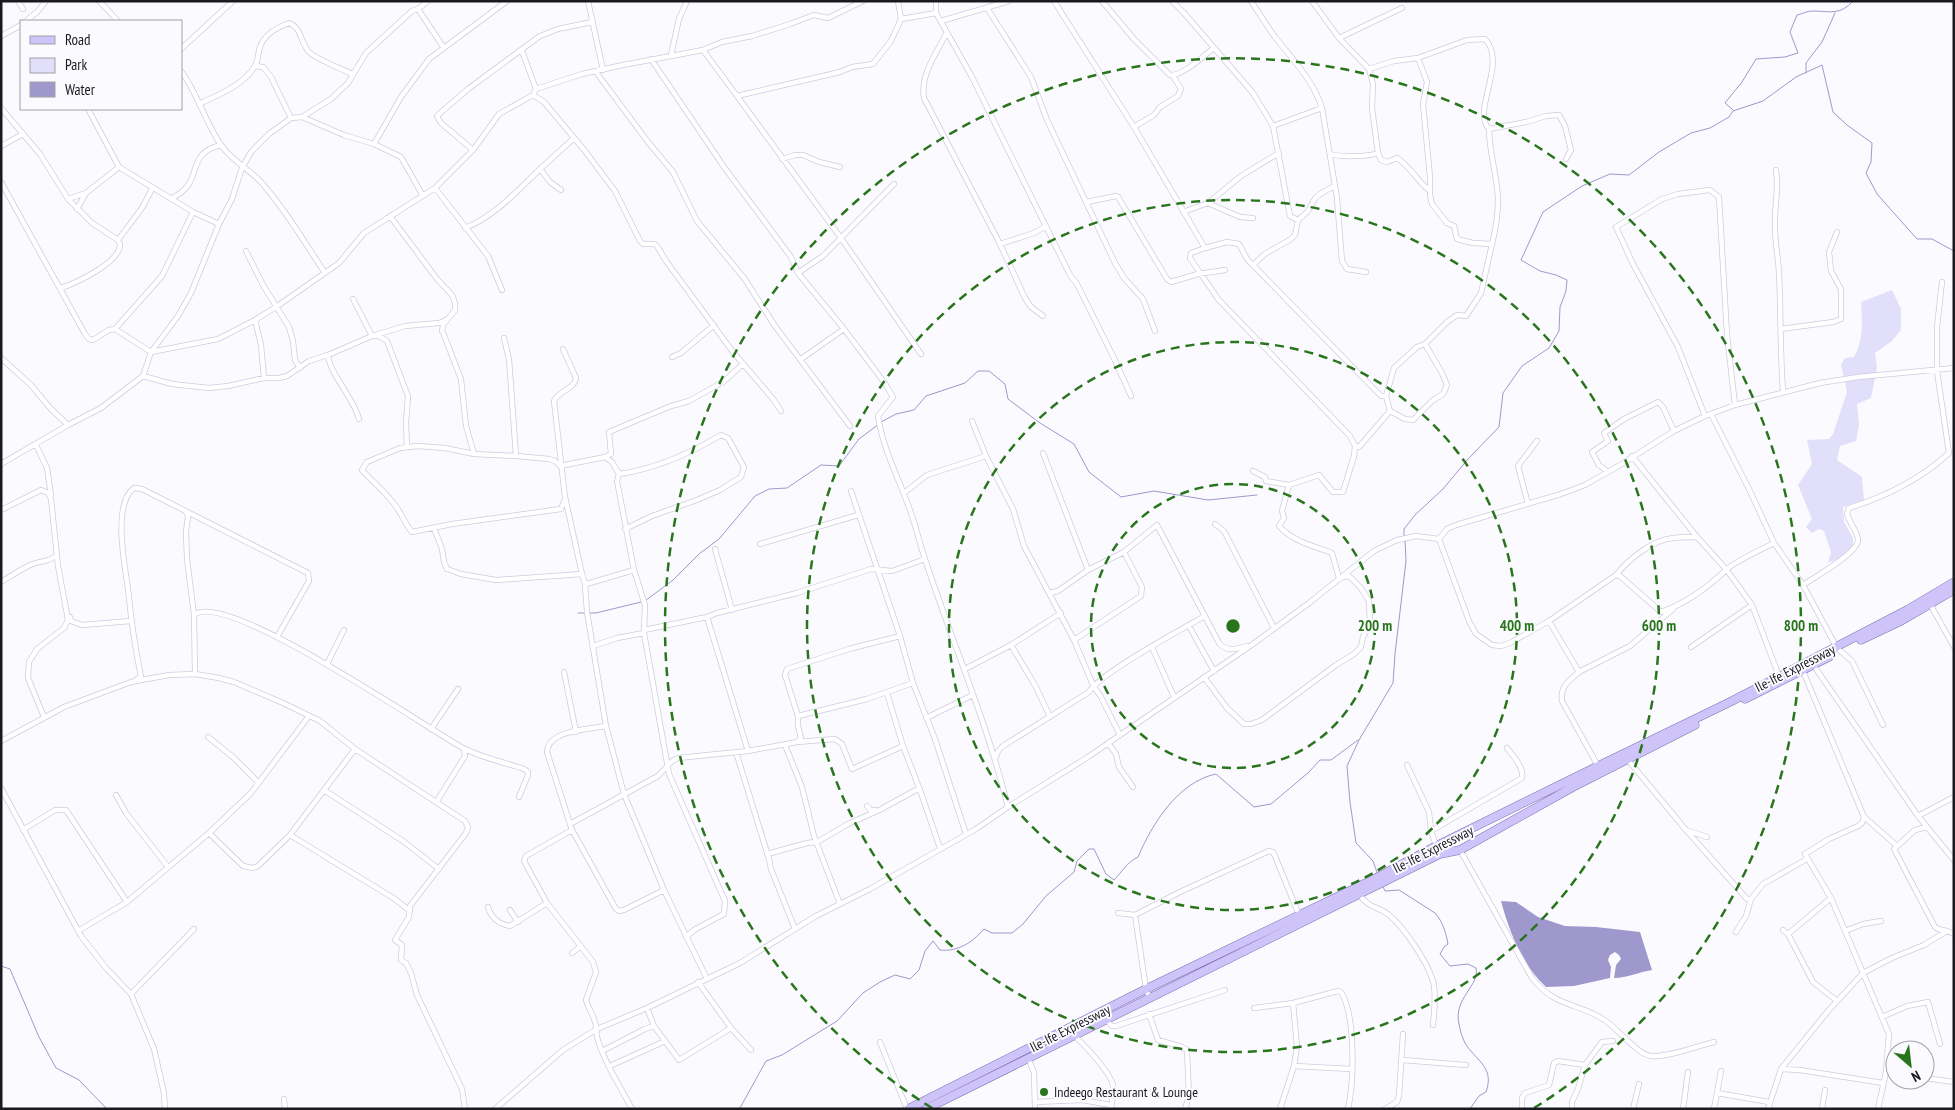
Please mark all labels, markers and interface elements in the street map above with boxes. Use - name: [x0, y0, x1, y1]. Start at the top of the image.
- legend: [20, 20, 182, 110]
- text: Road: [65, 30, 91, 49]
- text: Park: [65, 55, 87, 74]
- text: Water: [65, 80, 96, 99]
- text: 200 m: [1358, 616, 1392, 635]
- text: 400 m: [1500, 616, 1534, 635]
- text: 600 m: [1642, 616, 1676, 635]
- text: 800 m: [1784, 616, 1818, 635]
- centre of rings: [1224, 617, 1242, 635]
- street label: Ile-Ife Expressway: [1752, 640, 1839, 696]
- street label: Ile-Ife Expressway: [1390, 821, 1477, 877]
- street label: Ile-Ife Expressway: [1027, 1000, 1114, 1056]
- north arrow: [1885, 1040, 1935, 1090]
- text: N: [1909, 1067, 1924, 1086]
- place label: Indeego Restaurant & Lounge: [1054, 1083, 1198, 1101]
- marker: Indeego Restaurant & Lounge: [1038, 1086, 1050, 1098]

